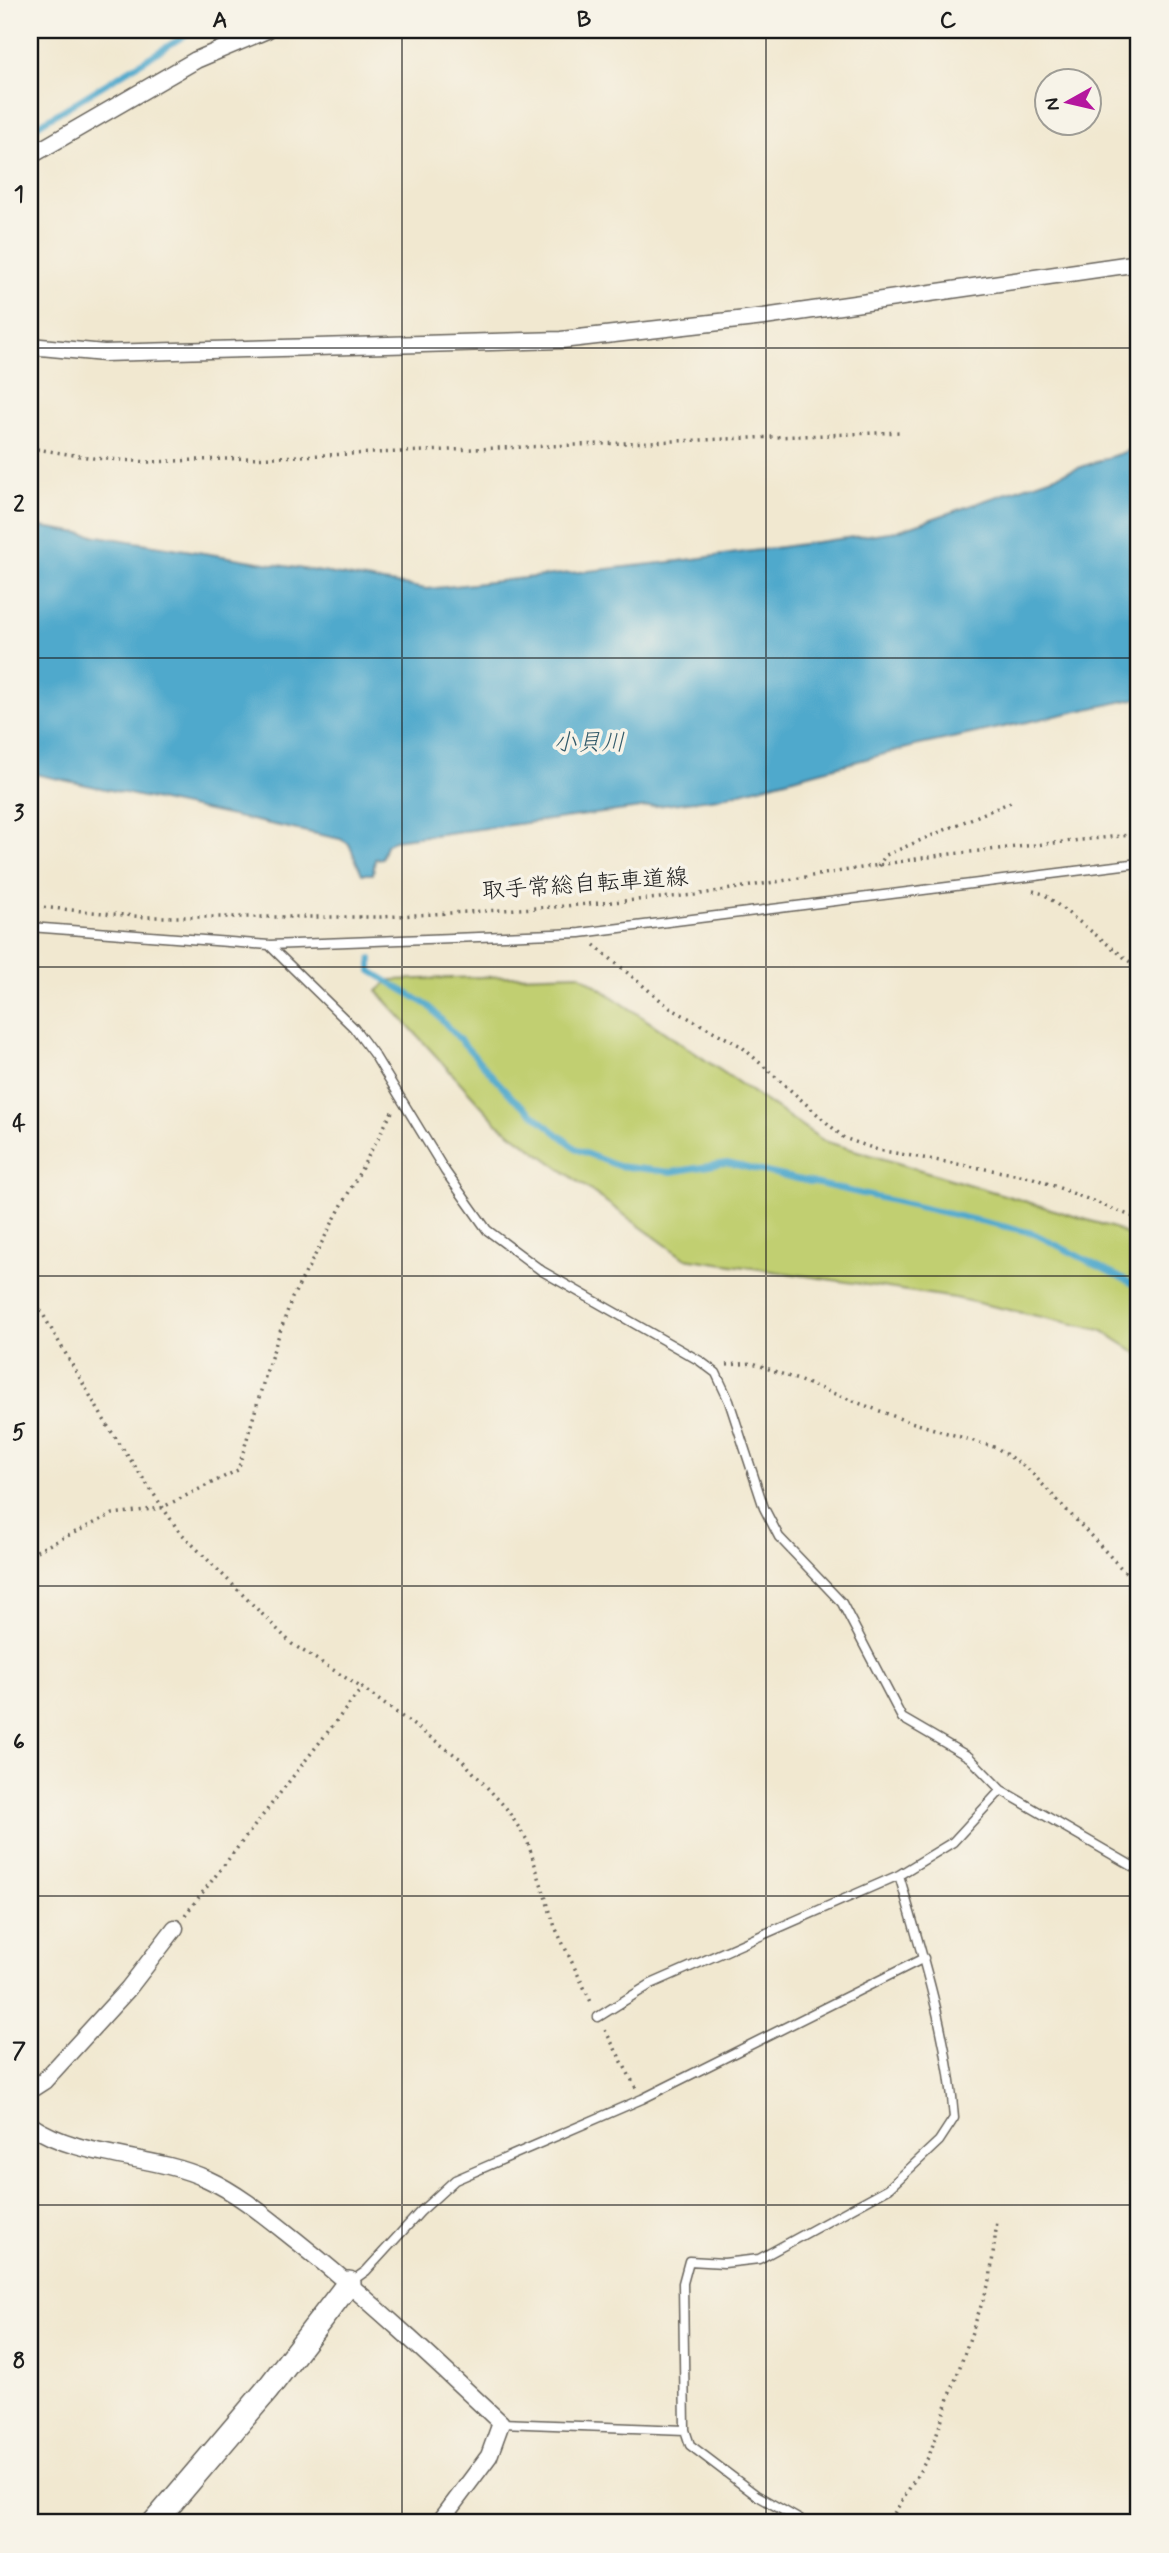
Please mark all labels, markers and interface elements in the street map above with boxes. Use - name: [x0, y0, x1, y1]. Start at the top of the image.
- text: A: [212, 6, 228, 36]
- text: B: [577, 6, 592, 36]
- text: C: [940, 6, 957, 36]
- north arrow: [1032, 66, 1102, 136]
- text: N: [1039, 96, 1066, 112]
- text: 1: [14, 180, 24, 210]
- text: 2: [13, 490, 25, 520]
- water label: 小貝川: [553, 728, 625, 759]
- text: 3: [14, 799, 25, 829]
- street label: 取手常総自転車道線: [481, 863, 689, 907]
- text: 4: [12, 1109, 26, 1139]
- text: 5: [12, 1418, 26, 1448]
- text: 6: [13, 1728, 25, 1758]
- text: 7: [12, 2037, 26, 2067]
- text: 8: [13, 2347, 25, 2377]

